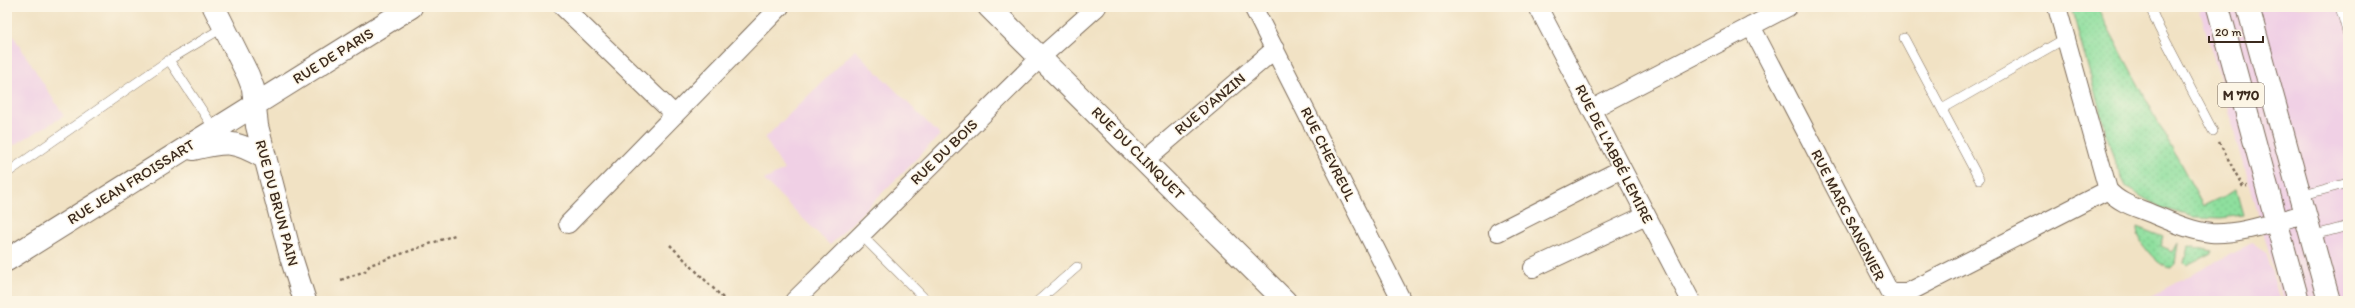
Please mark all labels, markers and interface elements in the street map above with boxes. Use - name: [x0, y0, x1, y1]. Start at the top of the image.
- scale bar: [2209, 18, 2263, 44]
- street label: RUE DE PARIS: [289, 24, 377, 88]
- text: 20 m: [2215, 25, 2242, 39]
- street label: RUE D'ANZIN: [1171, 69, 1249, 139]
- street label: RUE DE L'ABBÉ LEMIRE: [1571, 81, 1657, 227]
- road number: M 770: [2218, 83, 2264, 107]
- street label: RUE DU CLINQUET: [1088, 103, 1189, 204]
- street label: RUE CHEVREUL: [1297, 104, 1360, 204]
- street label: RUE DU BOIS: [907, 115, 981, 189]
- street label: RUE JEAN FROISSART: [64, 135, 198, 229]
- street label: RUE DU BRUN PAIN: [251, 138, 303, 268]
- street label: RUE MARC SANGNIER: [1807, 146, 1889, 284]

